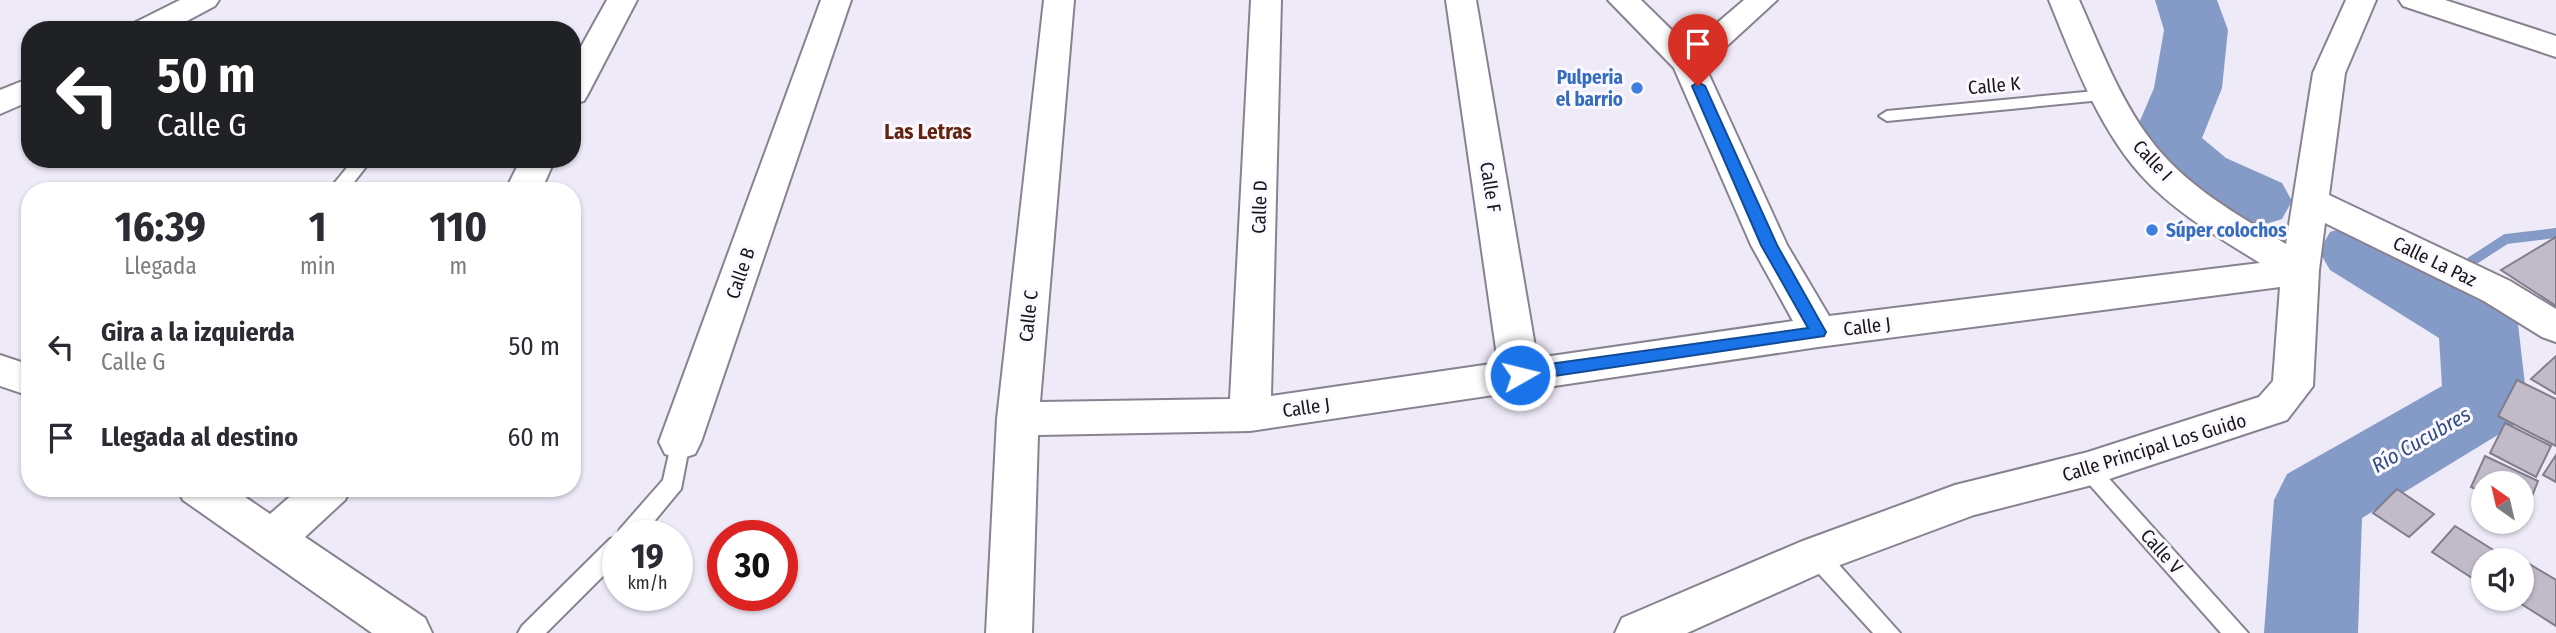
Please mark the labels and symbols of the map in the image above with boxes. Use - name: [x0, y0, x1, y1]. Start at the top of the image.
- pin: [1668, 14, 1728, 86]
- place label: Pulperia el barrio: [1556, 66, 1623, 111]
- street label: Calle K: [1967, 72, 2022, 99]
- marker: Pulperia el barrio: [1629, 80, 1645, 96]
- district label: Las Letras: [884, 119, 972, 145]
- street label: Calle I: [2128, 135, 2177, 186]
- street label: Calle F: [1475, 160, 1506, 214]
- street label: Calle D: [1247, 180, 1272, 234]
- place label: Súper colochos: [2166, 219, 2287, 242]
- marker: Súper colochos: [2144, 222, 2160, 238]
- street label: Calle La Paz: [2389, 231, 2481, 292]
- street label: Calle B: [721, 244, 760, 302]
- street label: Calle C: [1014, 289, 1043, 343]
- street label: Calle J: [1842, 312, 1892, 341]
- position arrow: [1483, 338, 1557, 412]
- street label: Calle J: [1281, 393, 1331, 422]
- water label: Río Cucubres: [2367, 401, 2475, 479]
- street label: Calle Principal Los Guido: [2059, 409, 2249, 486]
- north arrow: [2471, 471, 2534, 534]
- speed limit sign: 30: [707, 520, 798, 611]
- street label: Calle V: [2136, 524, 2188, 579]

